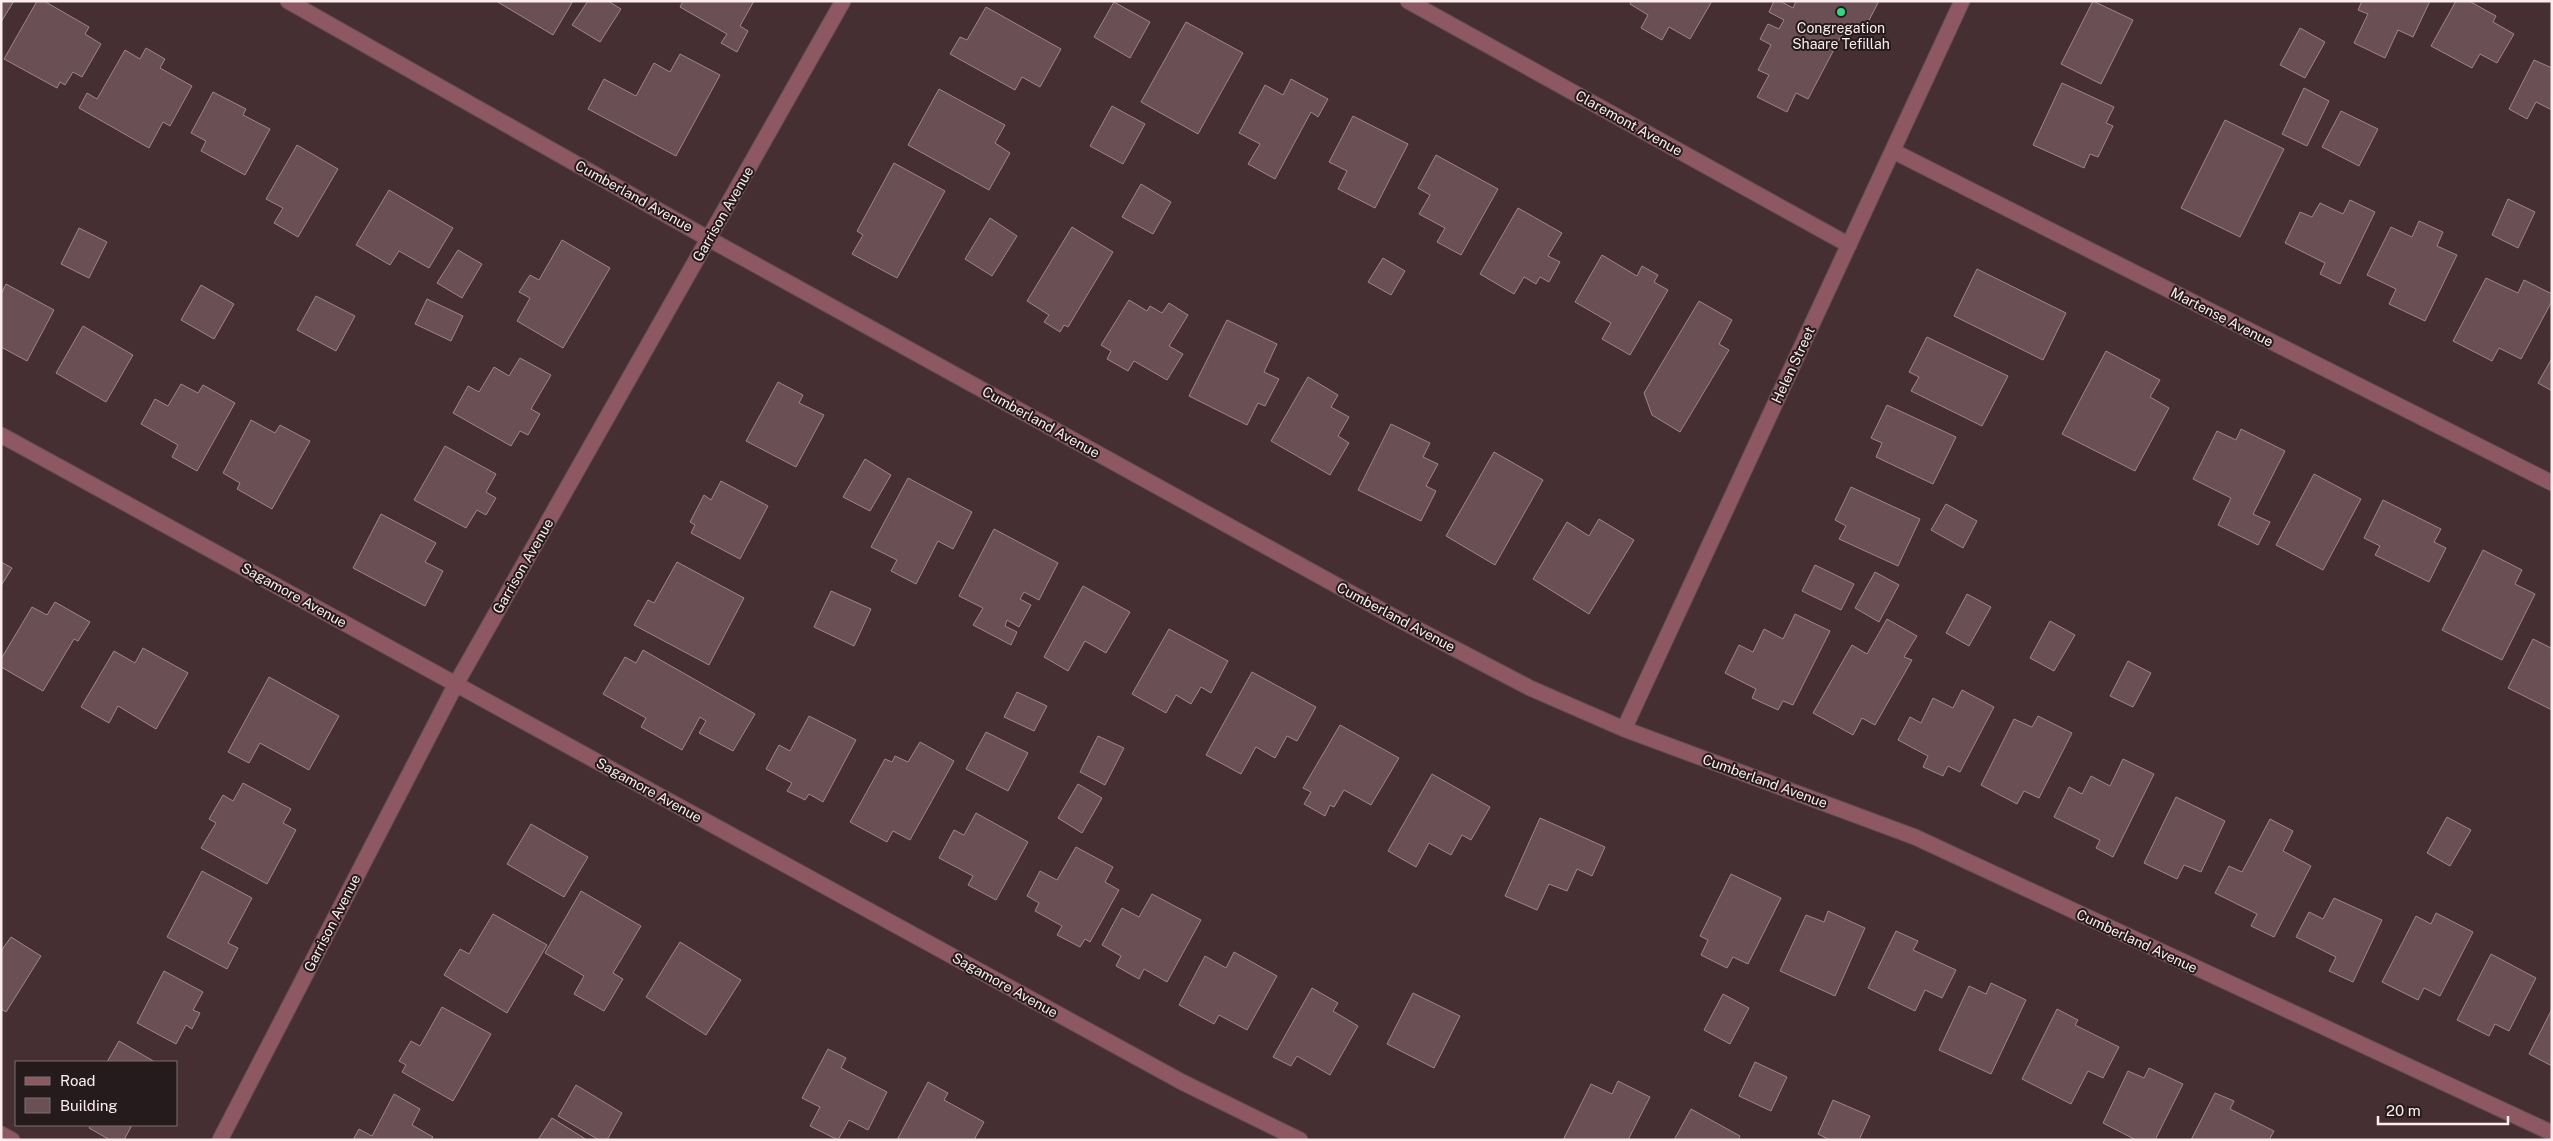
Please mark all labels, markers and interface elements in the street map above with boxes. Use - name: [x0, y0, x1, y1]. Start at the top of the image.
- marker: Congregation Shaare Tefillah: [1835, 6, 1847, 18]
- place label: Congregation Shaare Tefillah: [1792, 20, 1890, 52]
- street label: Claremont Avenue: [1573, 87, 1685, 159]
- street label: Cumberland Avenue: [573, 157, 695, 235]
- street label: Garrison Avenue: [689, 164, 757, 264]
- street label: Martense Avenue: [2168, 284, 2276, 350]
- street label: Helen Street: [1768, 324, 1818, 406]
- street label: Cumberland Avenue: [980, 383, 1102, 461]
- street label: Garrison Avenue: [489, 516, 557, 616]
- street label: Sagamore Avenue: [238, 559, 350, 631]
- street label: Cumberland Avenue: [1334, 579, 1458, 655]
- street label: Cumberland Avenue: [1700, 751, 1830, 811]
- street label: Sagamore Avenue: [593, 754, 705, 826]
- street label: Garrison Avenue: [301, 872, 363, 974]
- street label: Cumberland Avenue: [2074, 906, 2200, 976]
- street label: Sagamore Avenue: [949, 949, 1061, 1021]
- legend: [15, 1061, 178, 1126]
- text: Road: [60, 1072, 96, 1089]
- scale bar: [2378, 1094, 2508, 1126]
- text: Building: [60, 1097, 118, 1114]
- text: 20 m: [2386, 1102, 2421, 1119]

